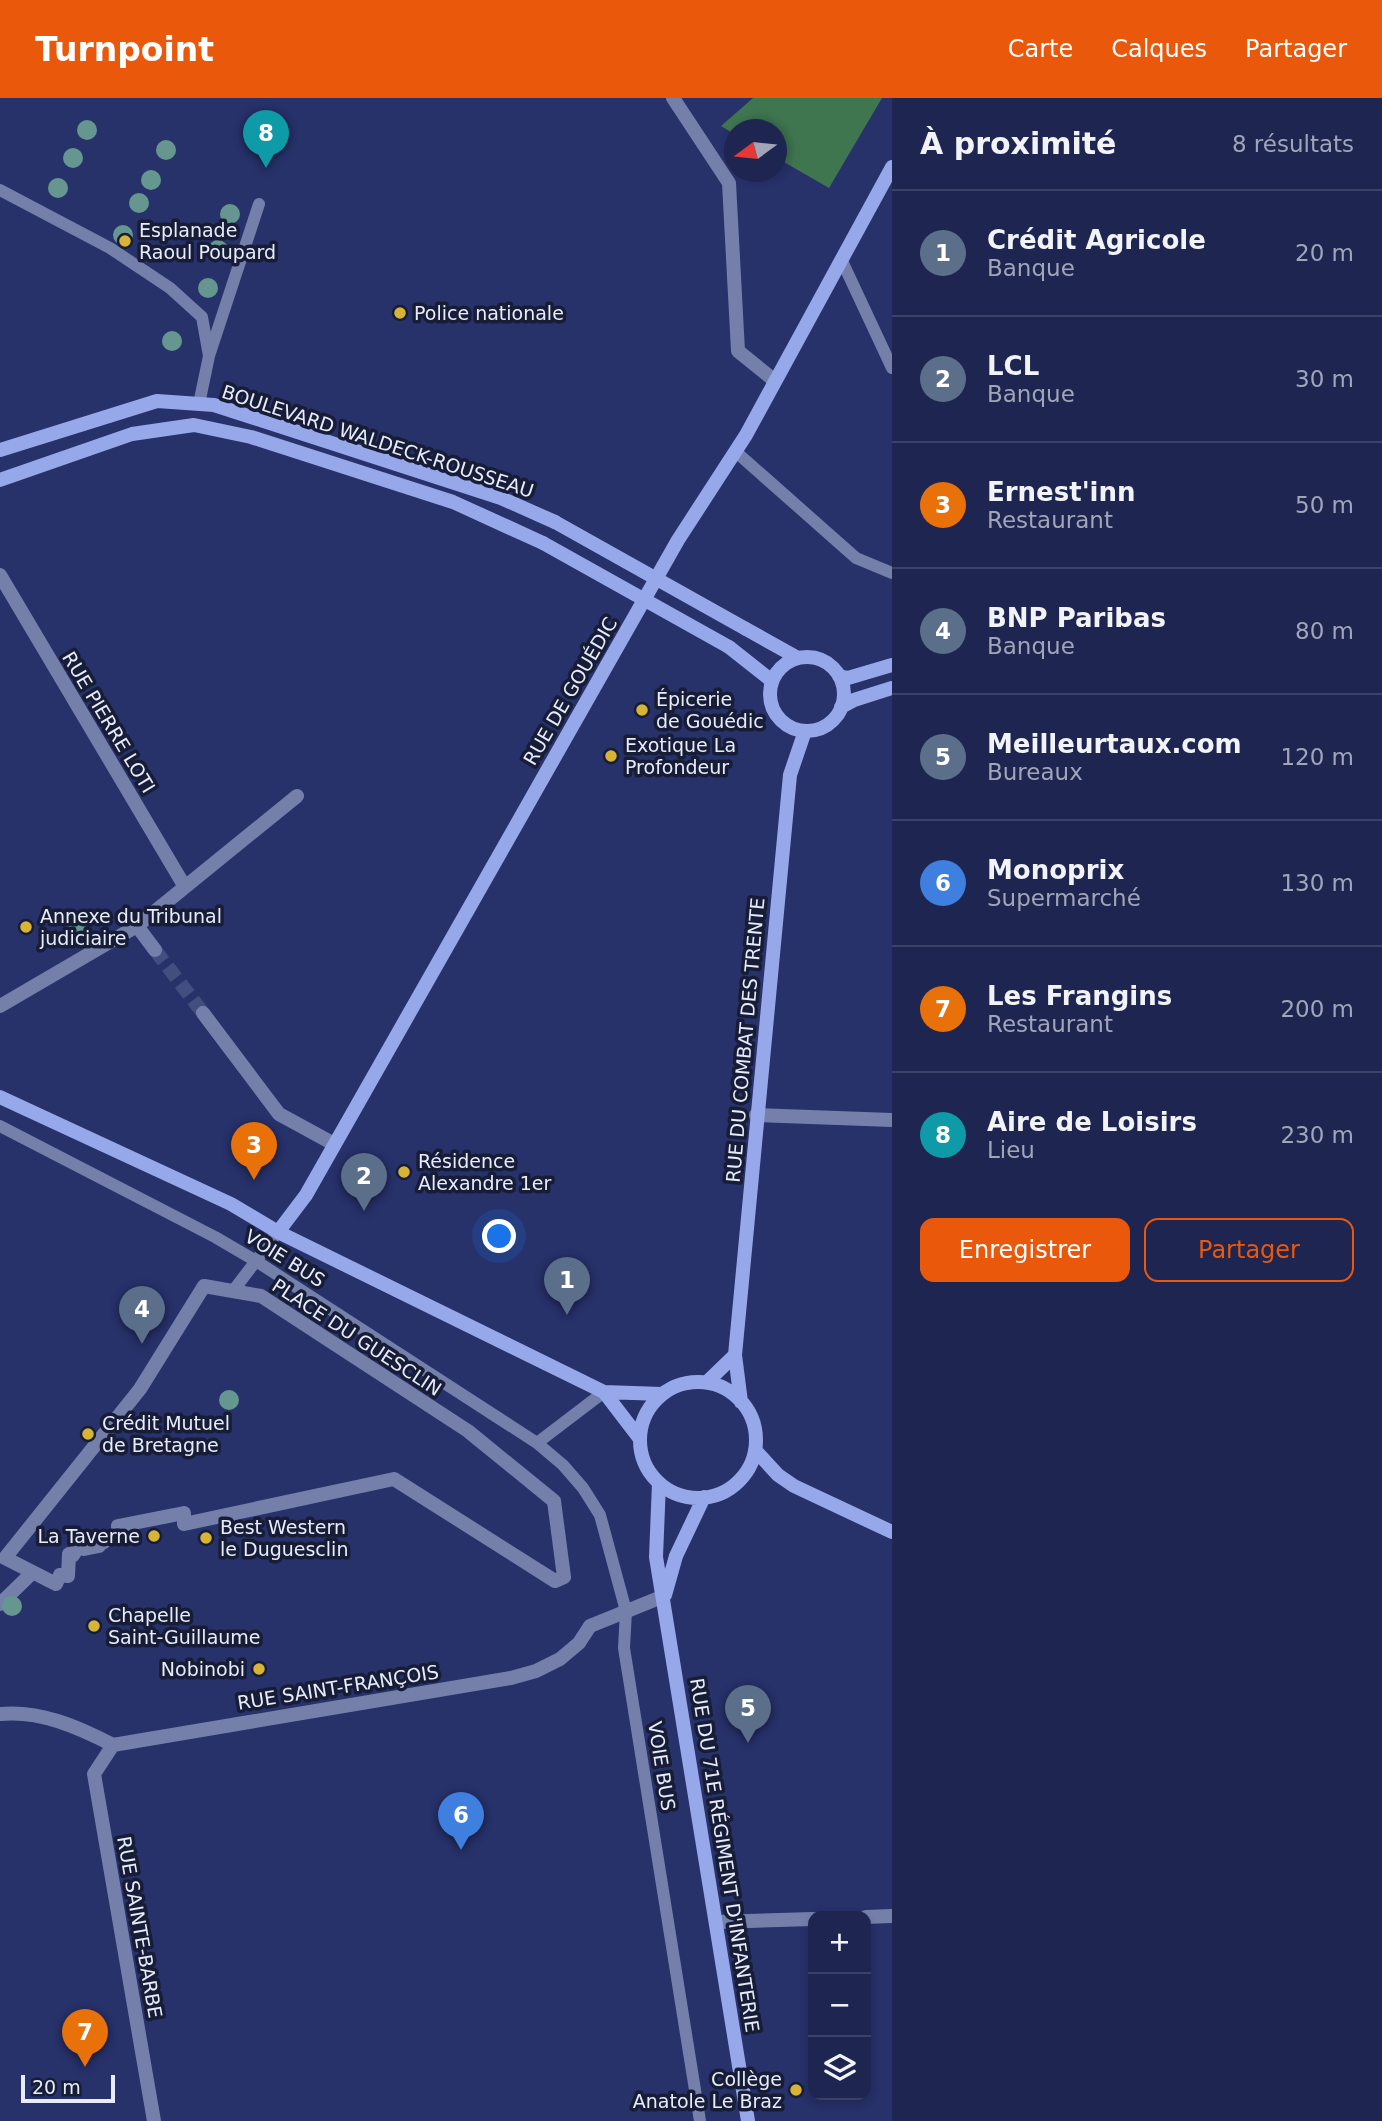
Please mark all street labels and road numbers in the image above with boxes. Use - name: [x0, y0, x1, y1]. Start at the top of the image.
- street label: BOULEVARD WALDECK-ROUSSEAU: [219, 380, 537, 502]
- street label: RUE DE GOUÉDIC: [519, 613, 621, 769]
- street label: RUE PIERRE LOTI: [58, 647, 160, 797]
- street label: RUE DU COMBAT DES TRENTE: [722, 897, 768, 1183]
- street label: VOIE BUS: [241, 1225, 329, 1291]
- street label: PLACE DU GUESCLIN: [268, 1274, 446, 1400]
- street label: RUE SAINT-FRANÇOIS: [236, 1660, 440, 1714]
- street label: RUE DU 71E RÉGIMENT D'INFANTERIE: [686, 1676, 764, 2034]
- street label: VOIE BUS: [644, 1720, 680, 1812]
- street label: RUE SAINTE-BARBE: [113, 1834, 167, 2020]

